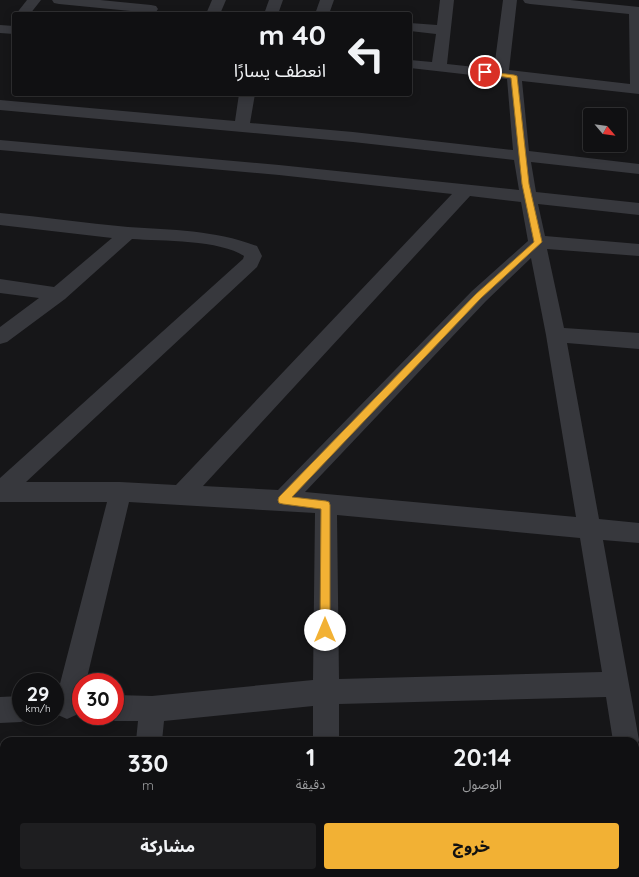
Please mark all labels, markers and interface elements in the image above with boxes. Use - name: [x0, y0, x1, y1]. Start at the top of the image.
- text: 40 m: [259, 17, 326, 52]
- icon: left: [340, 28, 392, 80]
- pin: [468, 55, 502, 89]
- text: انعطف يسارًا: [234, 59, 326, 82]
- icon: arrive: [474, 61, 496, 83]
- north arrow: [583, 108, 627, 152]
- map controls: [583, 108, 627, 152]
- position arrow: [304, 609, 346, 651]
- speed limit sign: 30: [72, 673, 124, 725]
- text: 29: [27, 681, 49, 706]
- text: km/h: [25, 702, 51, 715]
- text: 1: [306, 742, 315, 772]
- text: 20:14: [453, 742, 511, 772]
- text: 330: [128, 748, 168, 778]
- text: دقيقة: [296, 776, 325, 792]
- text: الوصول: [462, 776, 502, 792]
- text: m: [142, 777, 154, 793]
- button: مشاركة: [20, 823, 316, 869]
- button: خروج: [324, 823, 619, 869]

